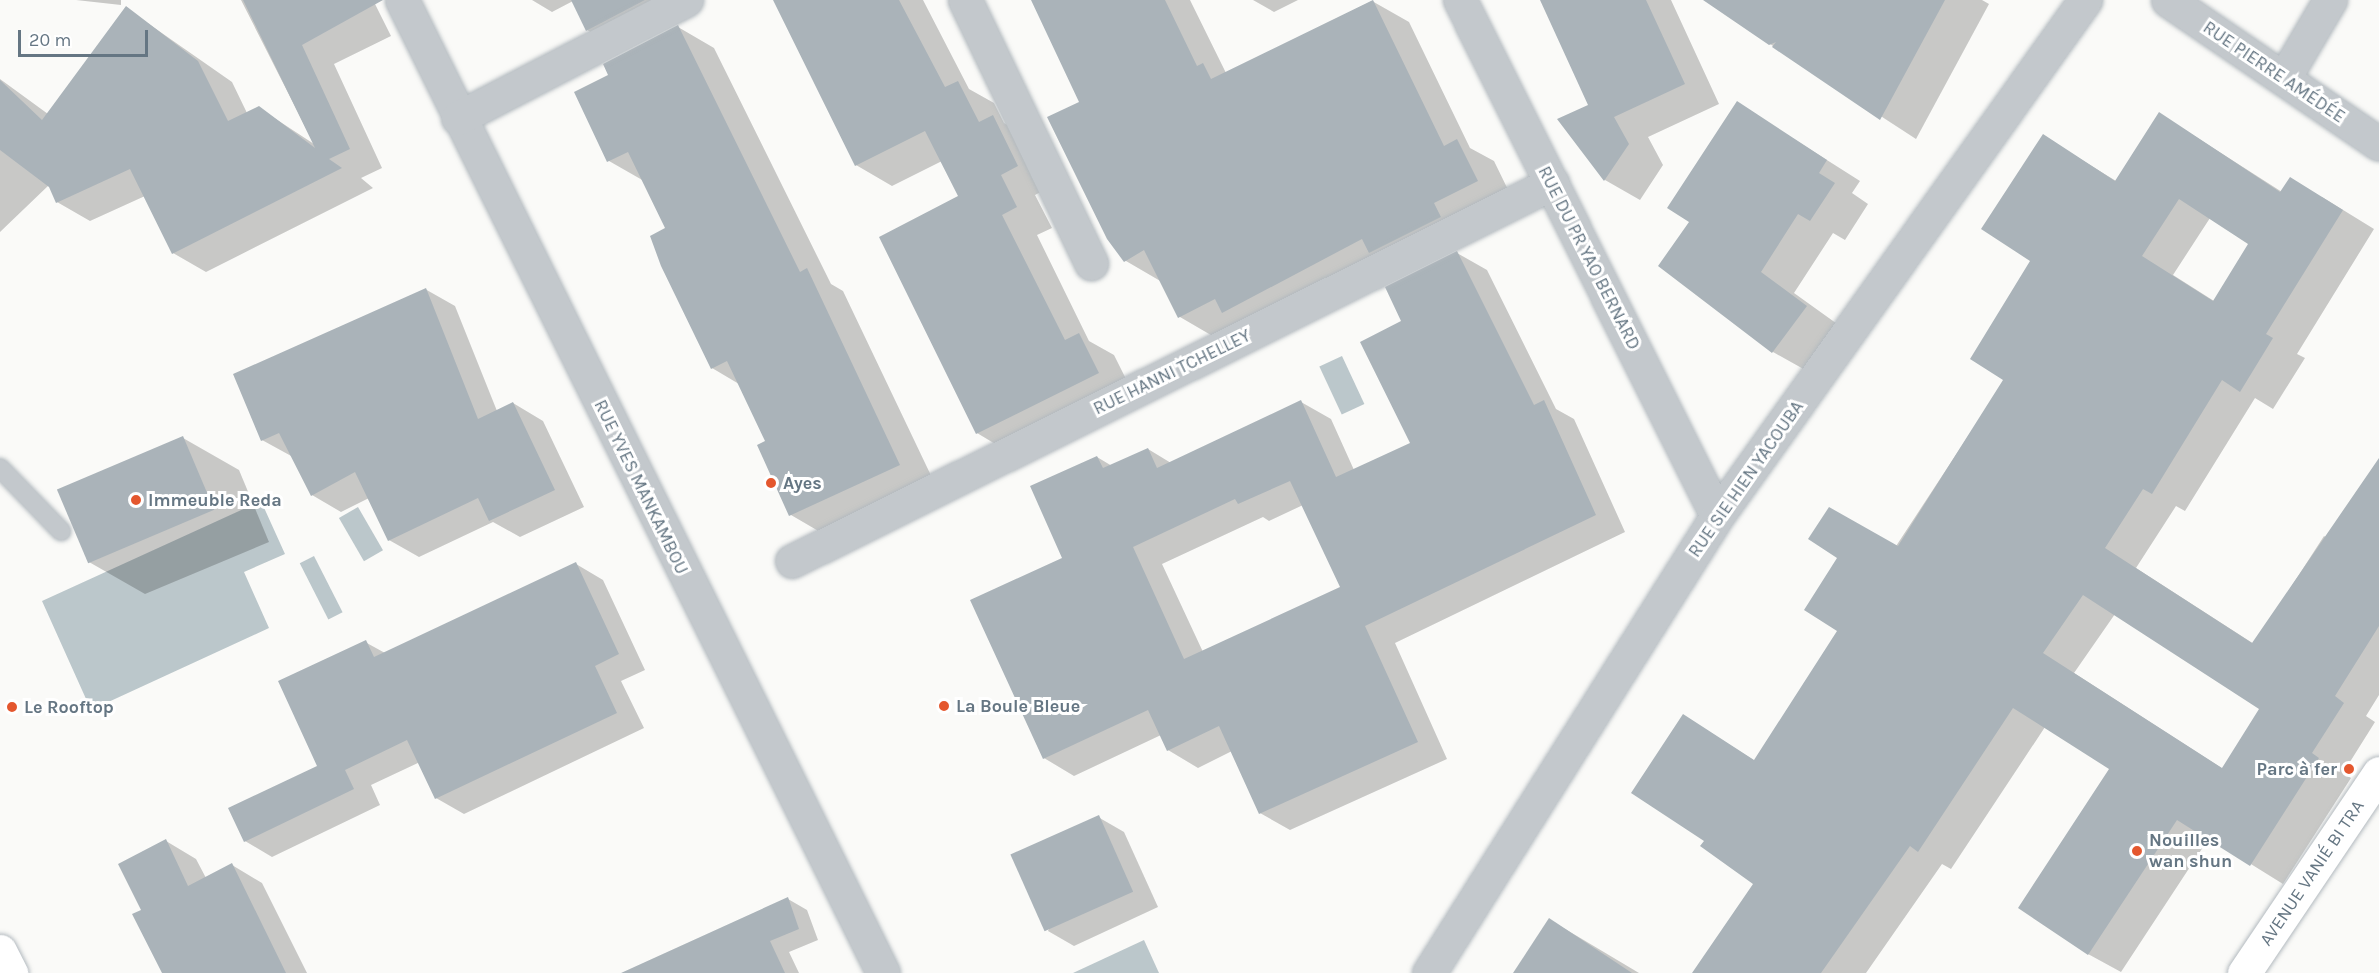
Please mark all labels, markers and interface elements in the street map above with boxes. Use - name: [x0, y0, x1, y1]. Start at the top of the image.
- street label: RUE PIERRE AMÉDÉE: [2199, 16, 2349, 128]
- scale bar: [21, 18, 152, 56]
- text: 20 m: [29, 29, 71, 51]
- street label: RUE DU PR YAO BERNARD: [1533, 163, 1645, 353]
- street label: RUE HANNI TCHELLEY: [1090, 324, 1254, 420]
- street label: RUE YVES MANKAMBOU: [589, 396, 693, 578]
- street label: RUE SIE HIEN YACOUBA: [1684, 397, 1808, 561]
- place label: Ayes: [783, 472, 822, 494]
- marker: Ayes: [764, 476, 778, 490]
- place label: Immeuble Reda: [148, 489, 282, 511]
- marker: Immeuble Reda: [129, 493, 143, 507]
- place label: La Boule Bleue: [956, 695, 1080, 717]
- place label: Le Rooftop: [24, 696, 114, 718]
- marker: La Boule Bleue: [937, 699, 951, 713]
- marker: Le Rooftop: [5, 700, 19, 714]
- place label: Parc à fer: [2257, 758, 2337, 780]
- marker: Parc à fer: [2342, 762, 2356, 776]
- street label: AVENUE VANIÉ BI TRA: [2255, 796, 2369, 950]
- place label: Nouilles wan shun: [2149, 830, 2232, 872]
- marker: Nouilles wan shun: [2130, 844, 2144, 858]

